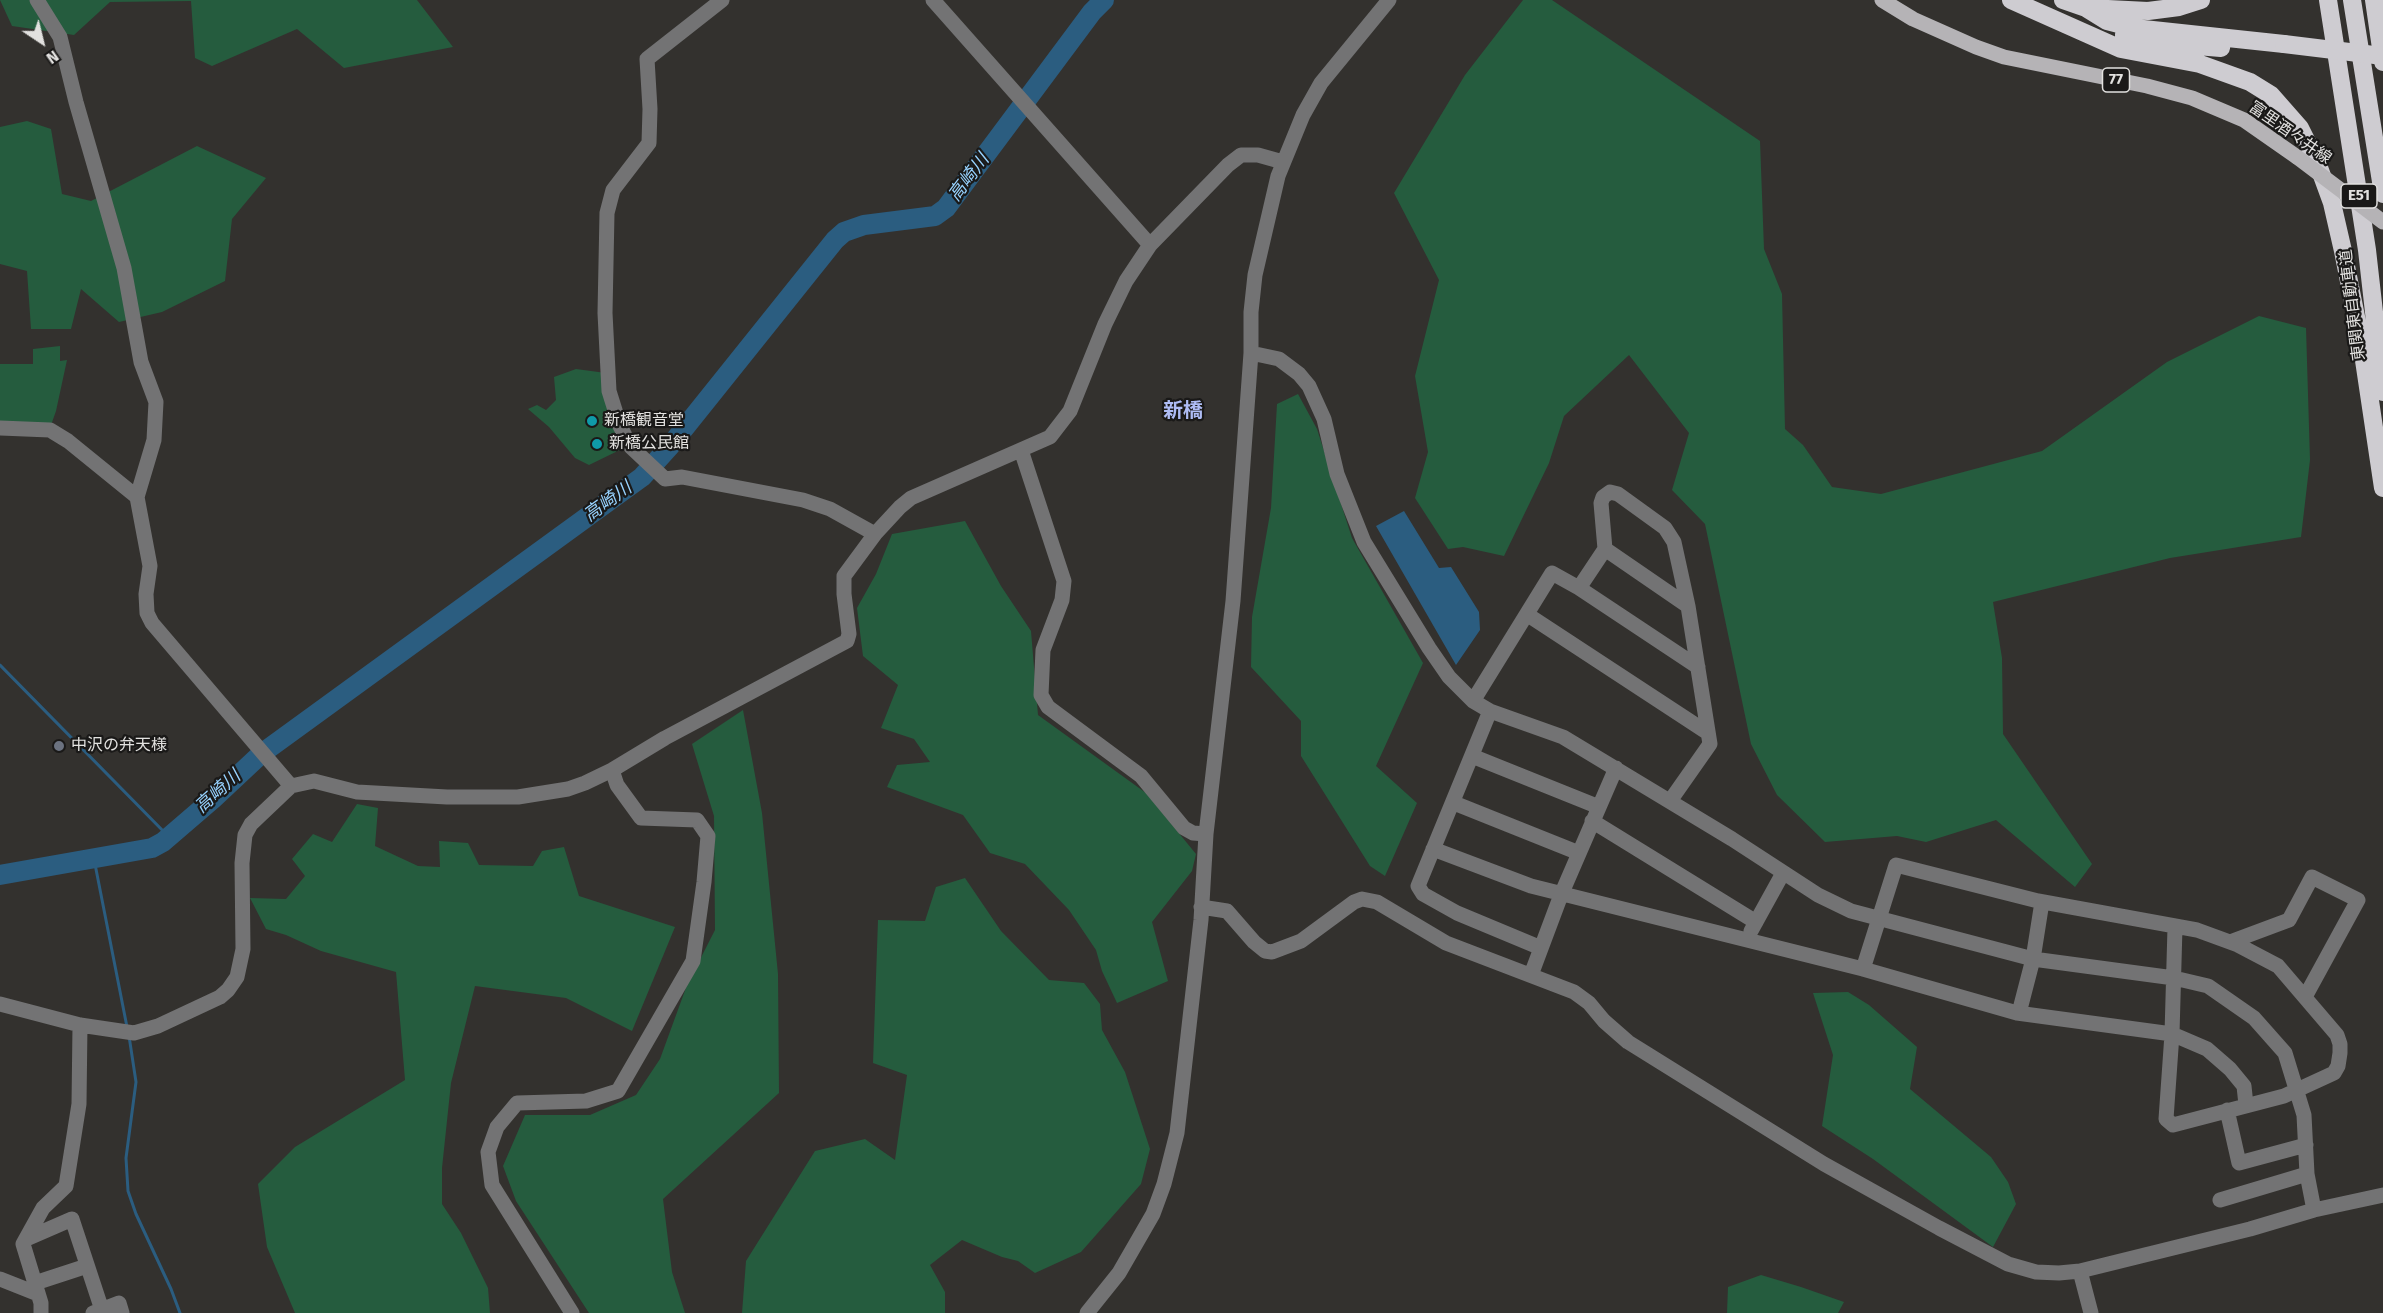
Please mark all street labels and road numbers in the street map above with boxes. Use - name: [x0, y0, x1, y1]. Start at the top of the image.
- road number: 77: [2102, 68, 2130, 92]
- street label: 富里酒々井線: [2245, 98, 2335, 168]
- road number: E51: [2341, 184, 2377, 208]
- street label: 東関東自動車道: [2337, 248, 2369, 362]

